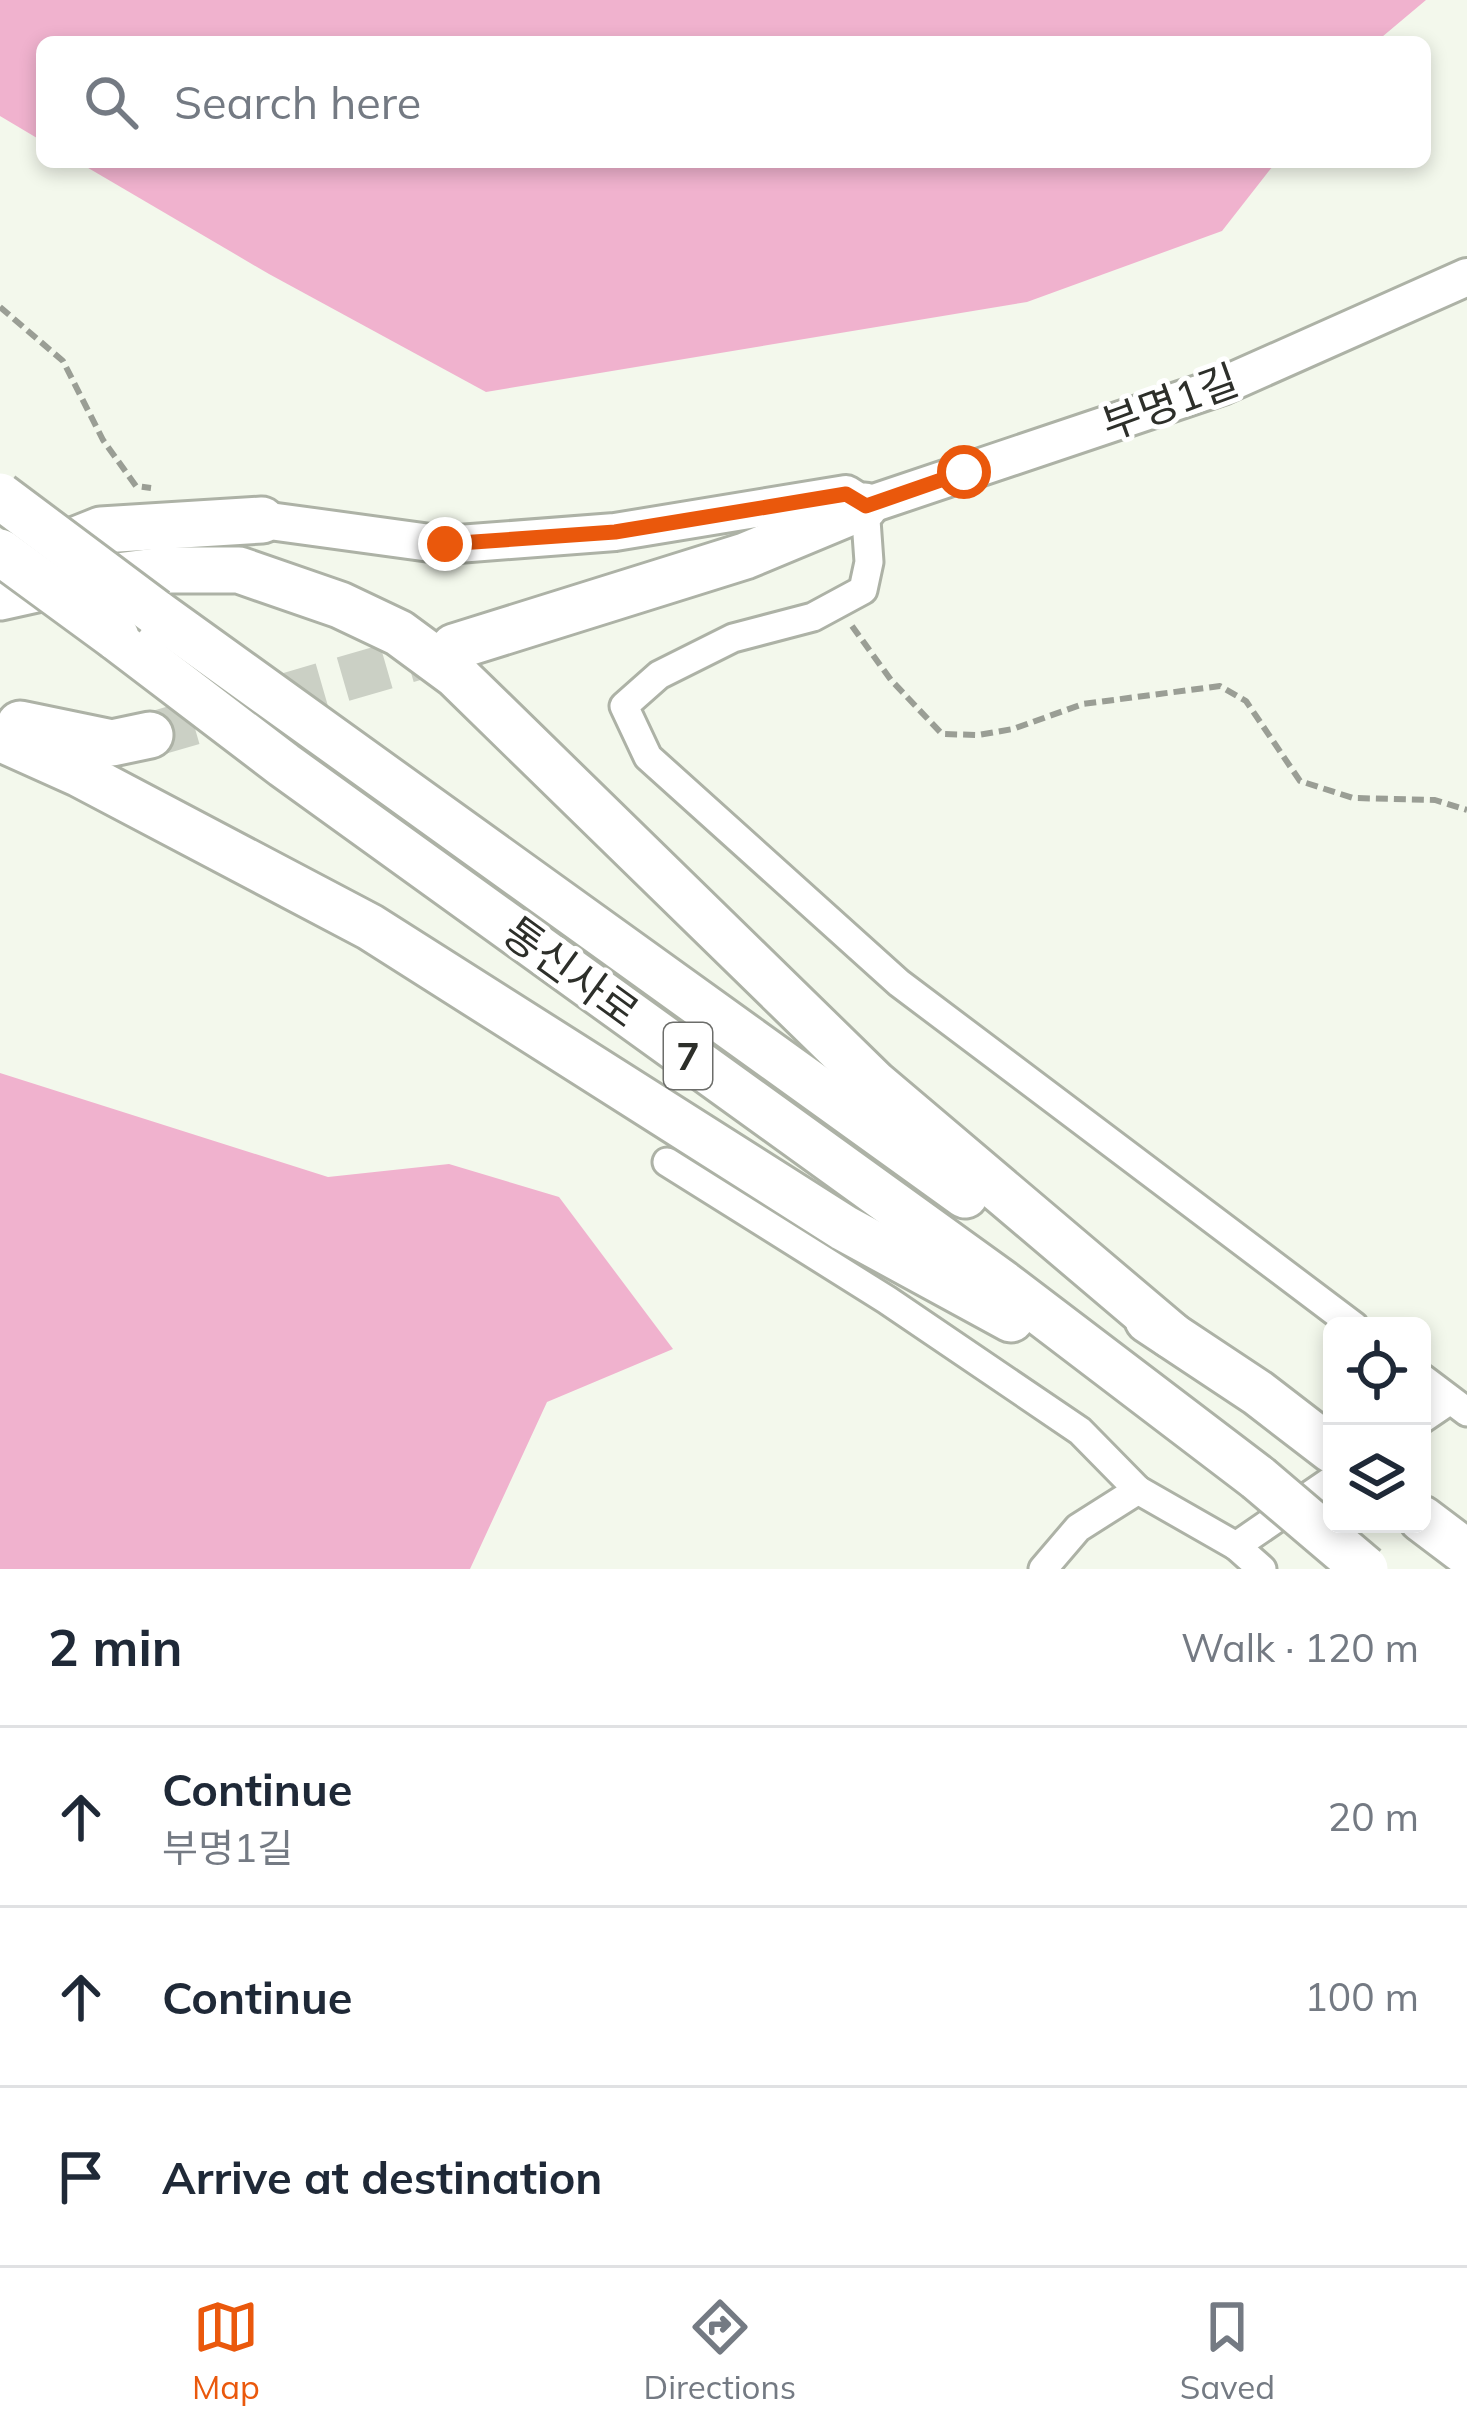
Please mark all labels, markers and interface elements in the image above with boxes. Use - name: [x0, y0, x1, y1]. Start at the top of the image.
- search box: [36, 36, 1431, 168]
- icon: search: [78, 69, 144, 135]
- text: Search here: [174, 74, 421, 130]
- street label: 부명1길: [1094, 352, 1245, 451]
- route start: [937, 445, 991, 499]
- route end: [418, 517, 472, 571]
- street label: 통신사로: [493, 905, 649, 1038]
- road number: 7: [664, 1023, 712, 1089]
- map controls: [1323, 1317, 1431, 1533]
- button: locate: [1323, 1317, 1431, 1425]
- button: layers: [1323, 1425, 1431, 1533]
- text: 2 min: [48, 1615, 183, 1679]
- text: Walk · 120 m: [1181, 1623, 1419, 1672]
- text: Continue: [162, 1761, 352, 1817]
- icon: ahead: [48, 1784, 114, 1850]
- text: 20 m: [1328, 1792, 1419, 1841]
- text: 부명1길: [162, 1823, 293, 1872]
- icon: ahead: [48, 1964, 114, 2030]
- text: Continue: [162, 1969, 352, 2025]
- text: 100 m: [1304, 1972, 1419, 2021]
- icon: arrive: [48, 2144, 114, 2210]
- text: Arrive at destination: [162, 2149, 602, 2205]
- tab: Map: [192, 2294, 260, 2407]
- tab: Directions: [644, 2294, 796, 2407]
- tab: Saved: [1180, 2294, 1275, 2407]

